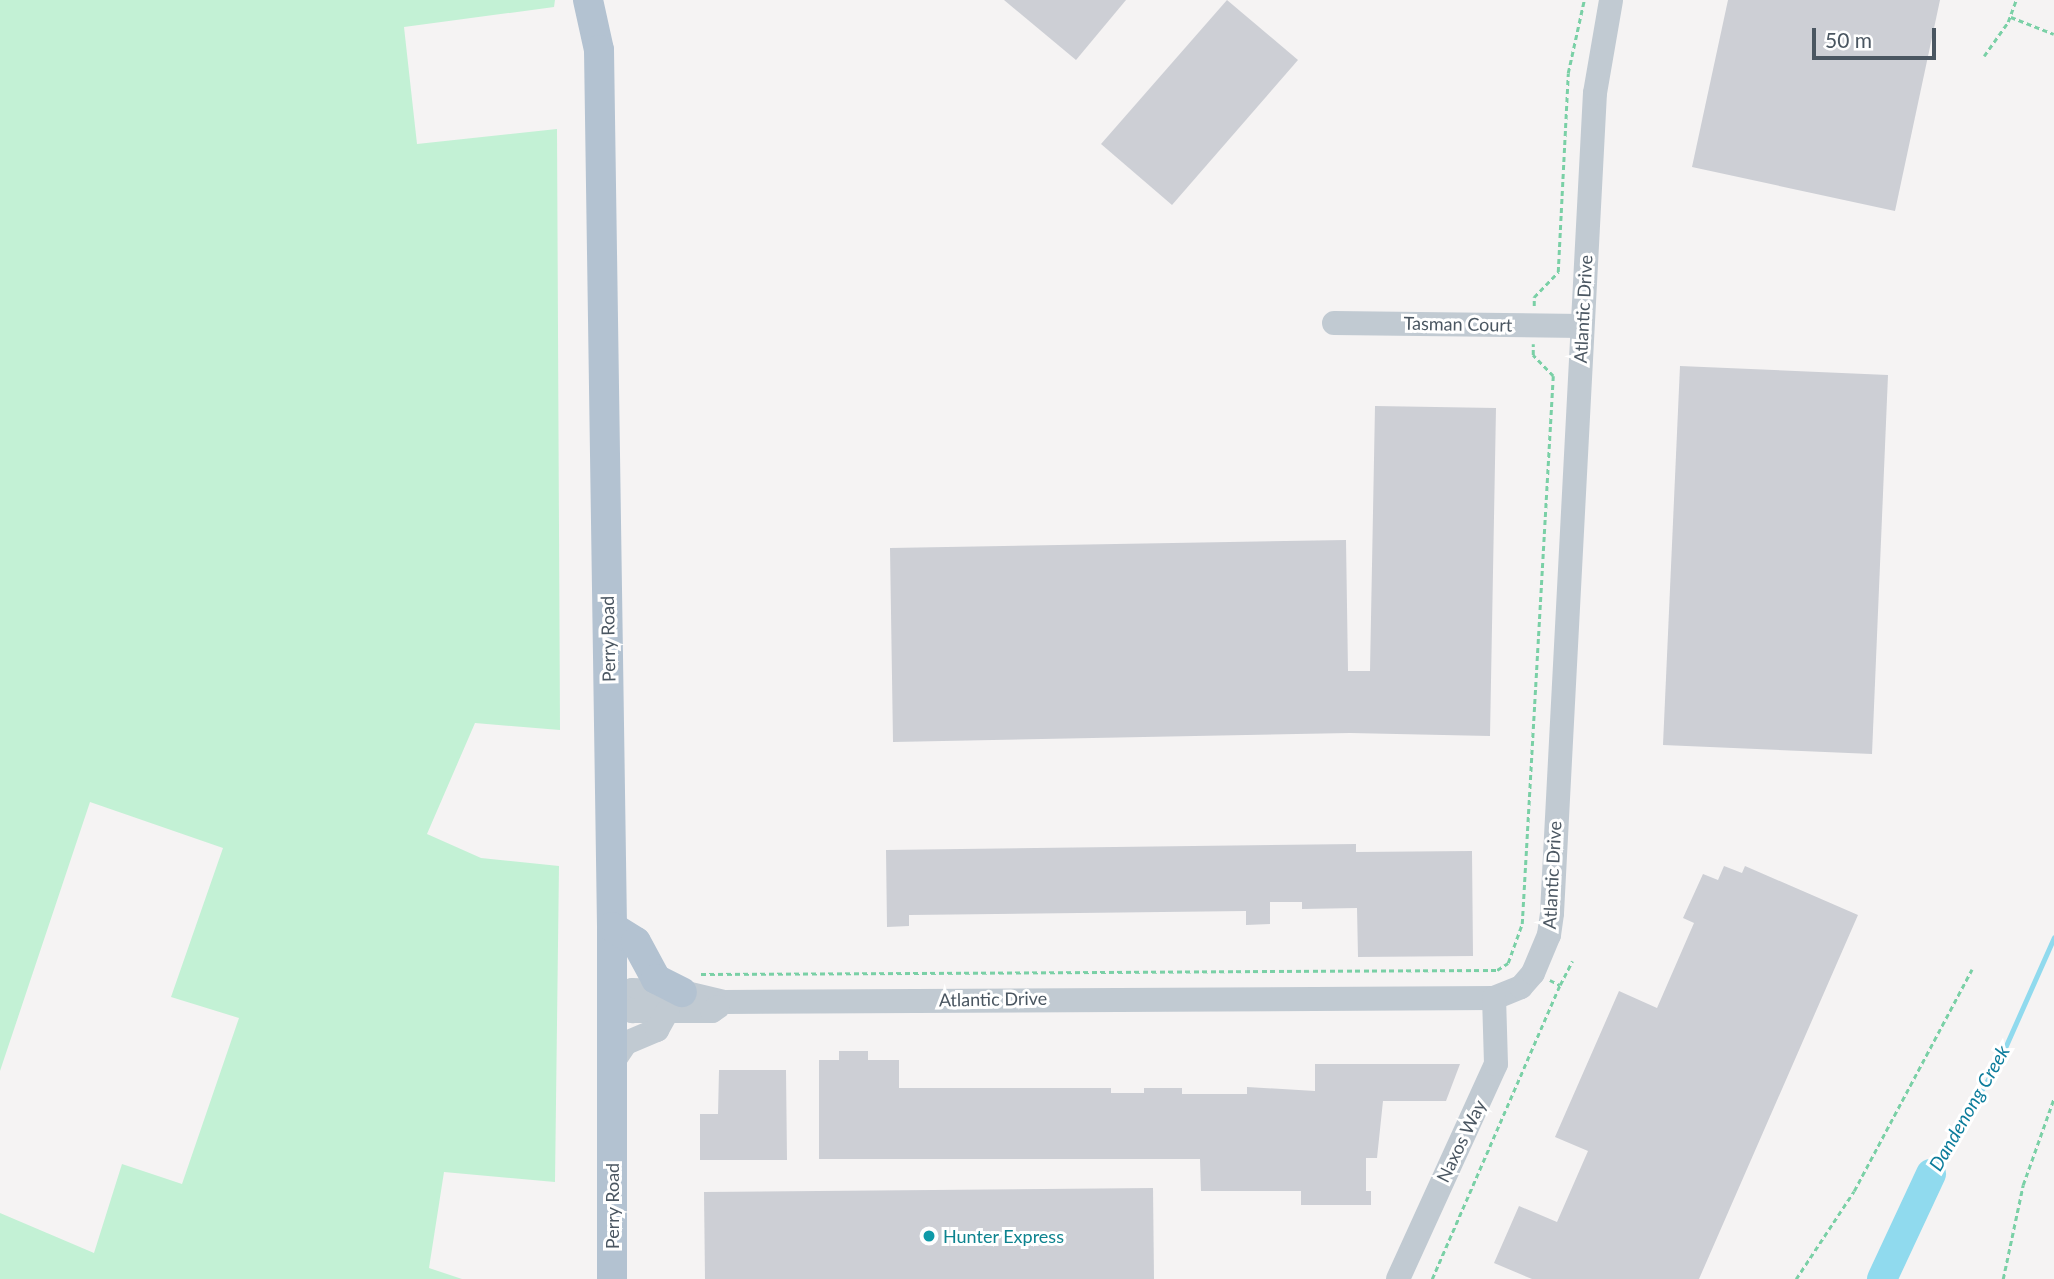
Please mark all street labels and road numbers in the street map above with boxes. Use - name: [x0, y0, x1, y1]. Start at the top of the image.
- street label: Atlantic Drive: [1569, 254, 1597, 364]
- street label: Tasman Court: [1403, 312, 1513, 336]
- street label: Perry Road: [596, 595, 620, 683]
- street label: Atlantic Drive: [1538, 820, 1566, 930]
- street label: Atlantic Drive: [939, 987, 1047, 1011]
- street label: Naxos Way: [1432, 1096, 1490, 1186]
- street label: Perry Road: [601, 1163, 623, 1249]

